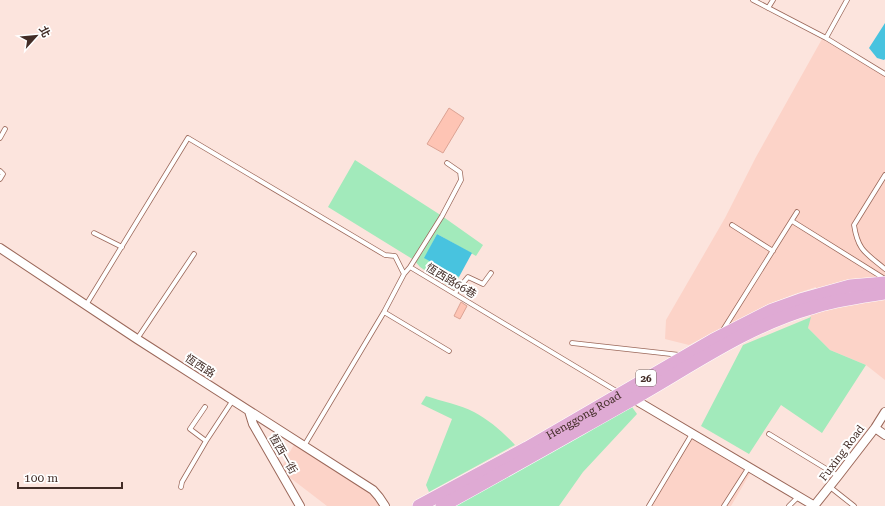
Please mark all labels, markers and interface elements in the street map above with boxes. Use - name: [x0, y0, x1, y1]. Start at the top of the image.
- north arrow: [16, 16, 56, 56]
- text: 北: [36, 24, 53, 40]
- street label: 恆西路66巷: [424, 261, 478, 301]
- street label: 恆西路: [183, 352, 217, 380]
- road number: 26: [636, 370, 656, 386]
- street label: Henggong Road: [544, 388, 623, 442]
- street label: Fuxing Road: [817, 423, 867, 483]
- street label: 恆西一街: [266, 432, 300, 476]
- scale bar: [18, 464, 122, 490]
- text: 100 m: [24, 471, 58, 485]

